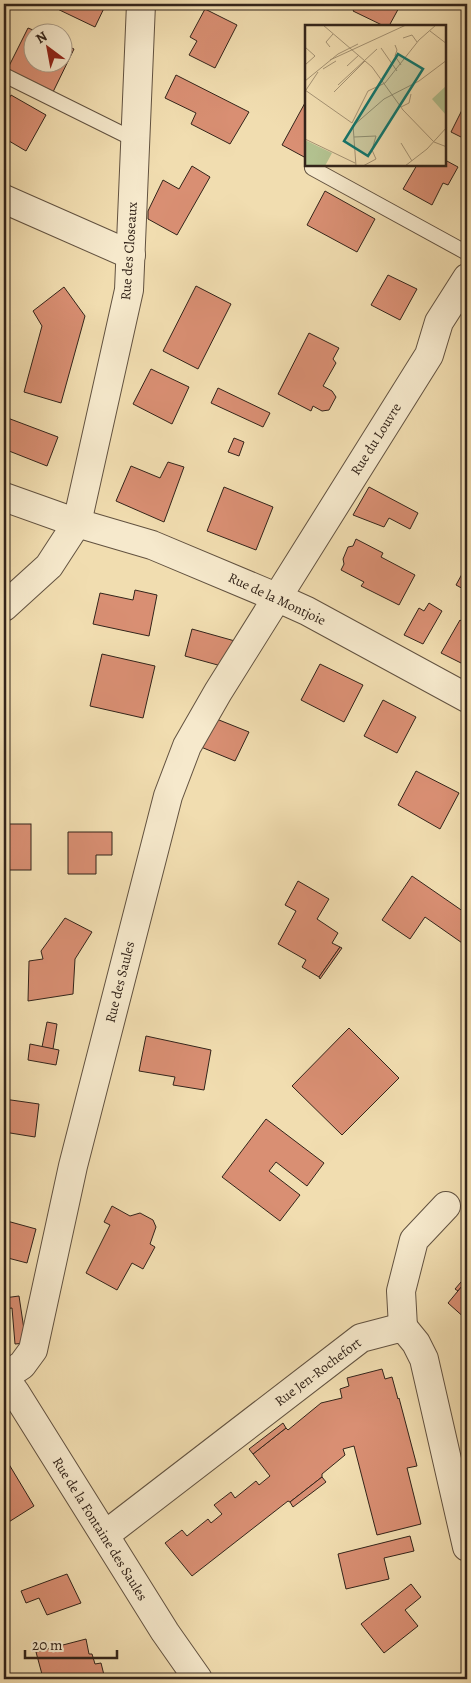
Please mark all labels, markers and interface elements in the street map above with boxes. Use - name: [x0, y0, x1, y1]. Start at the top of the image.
- north arrow: [22, 22, 72, 72]
- inset map: [305, 25, 446, 166]
- text: N: [32, 27, 51, 48]
- street label: Rue des Closeaux: [116, 201, 142, 301]
- street label: Rue du Louvre: [346, 399, 406, 479]
- street label: Rue de la Montjoie: [225, 568, 329, 630]
- street label: Rue des Saules: [101, 939, 139, 1025]
- street label: Rue Jen-Rochefort: [271, 1333, 365, 1411]
- street label: Rue de la Fontaine des Saules: [48, 1454, 152, 1604]
- scale bar: [25, 1628, 118, 1660]
- text: 20 m: [32, 1635, 63, 1655]

